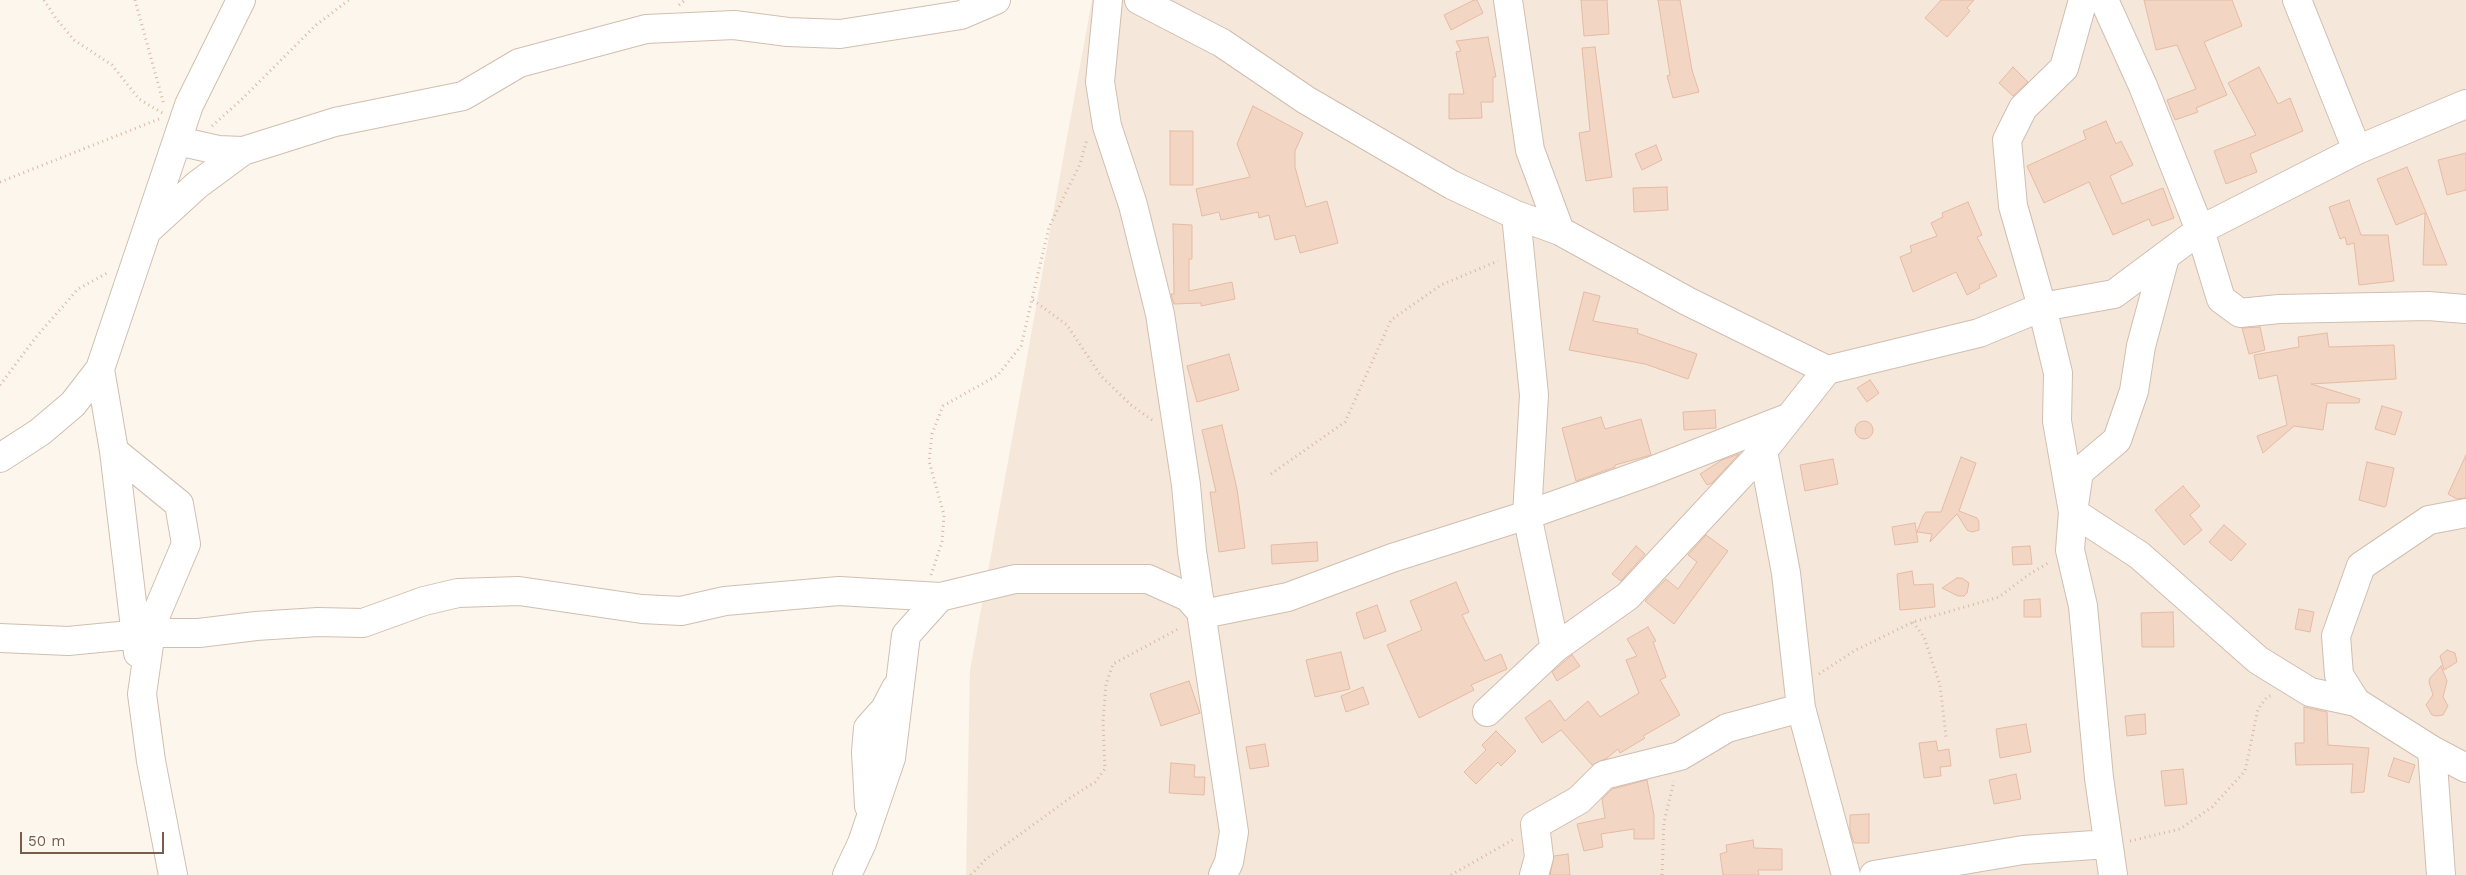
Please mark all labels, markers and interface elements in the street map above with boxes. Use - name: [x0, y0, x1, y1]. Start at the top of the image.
- scale bar: [22, 822, 166, 854]
- text: 50 m: [28, 832, 65, 850]

